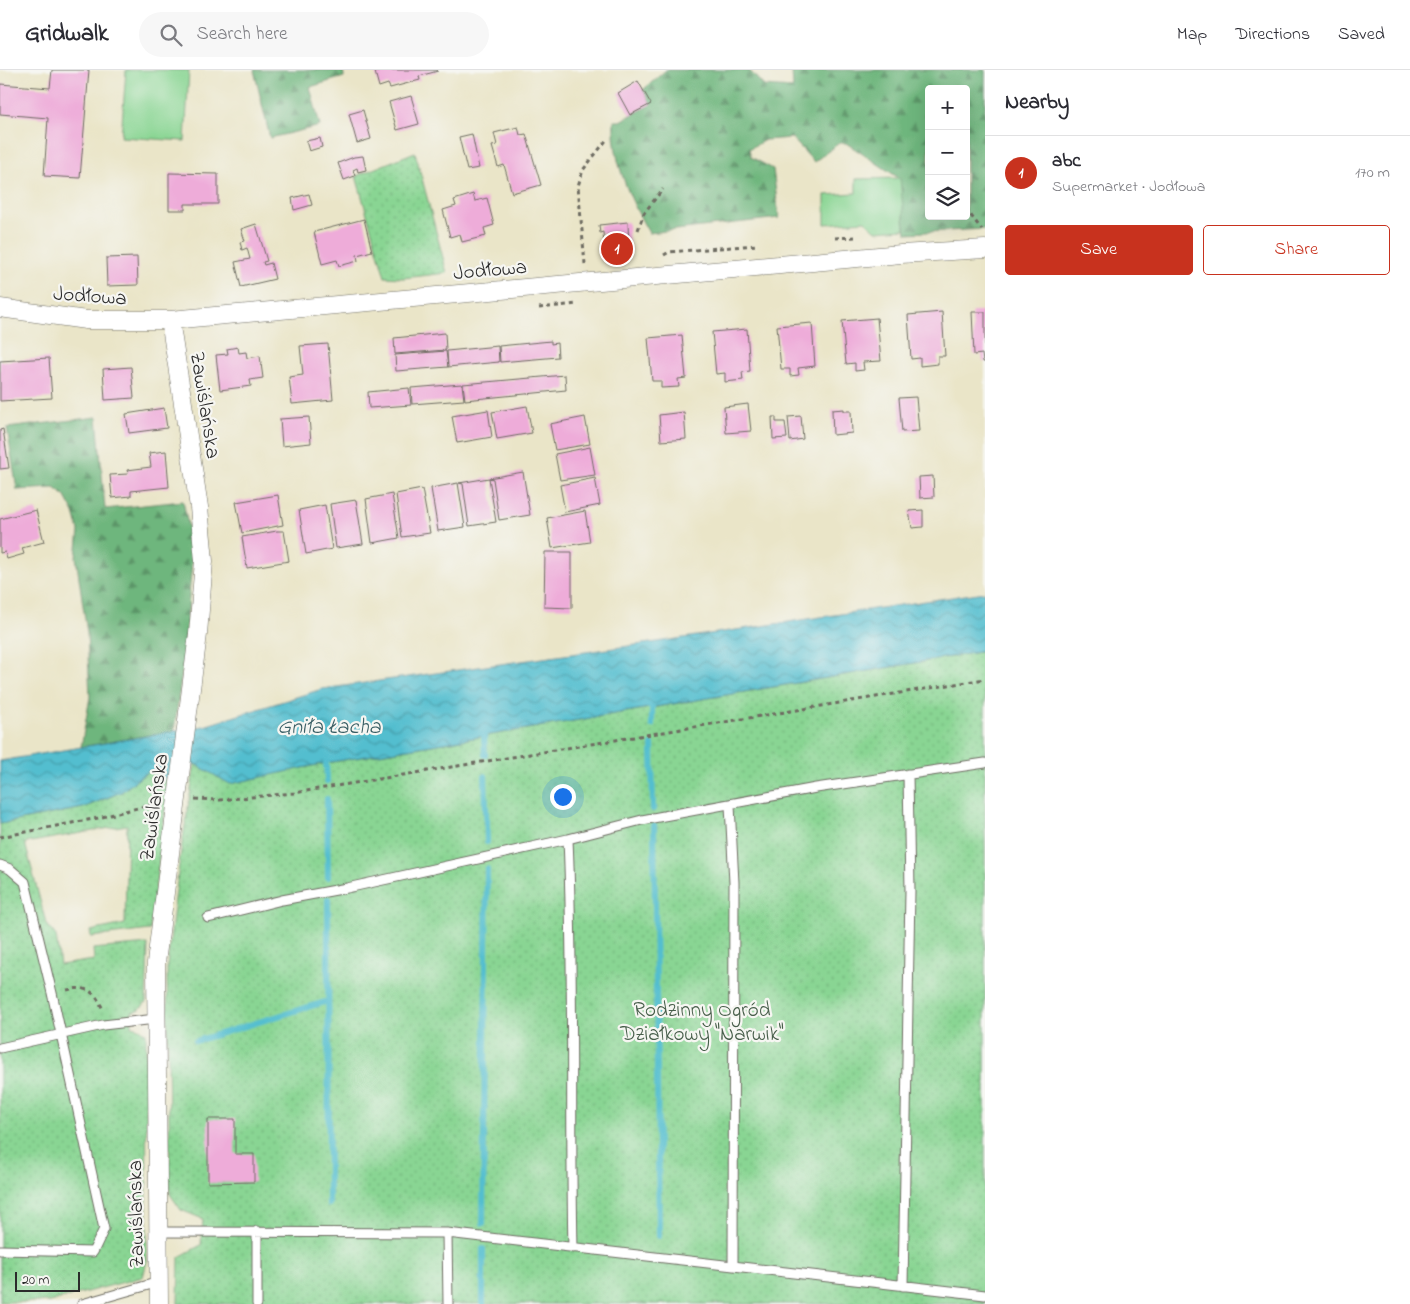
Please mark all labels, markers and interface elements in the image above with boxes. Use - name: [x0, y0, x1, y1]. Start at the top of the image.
- search box: [139, 12, 489, 57]
- text: Gridwalk: [25, 17, 109, 52]
- icon: search: [157, 21, 185, 49]
- text: Search here: [197, 21, 288, 48]
- text: Map: [1177, 22, 1207, 48]
- text: Directions: [1235, 22, 1310, 48]
- text: Saved: [1338, 22, 1385, 48]
- map controls: [925, 85, 970, 220]
- button: +: [925, 85, 970, 130]
- text: Nearby: [1005, 88, 1069, 118]
- button: −: [925, 130, 970, 175]
- text: abc: [1052, 148, 1081, 175]
- text: 1: [1018, 161, 1024, 185]
- text: 170 m: [1355, 161, 1390, 185]
- button: layers: [925, 175, 970, 220]
- text: Supermarket · Jodłowa: [1052, 175, 1205, 199]
- button: Save: [1005, 225, 1193, 275]
- button: Share: [1203, 225, 1390, 275]
- pin: 1: [601, 230, 633, 268]
- street label: Jodłowa: [452, 253, 528, 289]
- street label: Jodłowa: [52, 279, 128, 315]
- street label: Zawiślańska: [181, 350, 227, 461]
- water label: Gniła Łacha: [277, 712, 382, 744]
- street label: Zawiślańska: [133, 752, 177, 863]
- your location: [550, 784, 576, 810]
- park label: Rodzinny Ogród Działkowy "Narwik": [619, 996, 784, 1052]
- street label: Zawiślańska: [121, 1160, 153, 1268]
- scale bar: [15, 1269, 80, 1292]
- text: 20 m: [22, 1270, 49, 1291]

